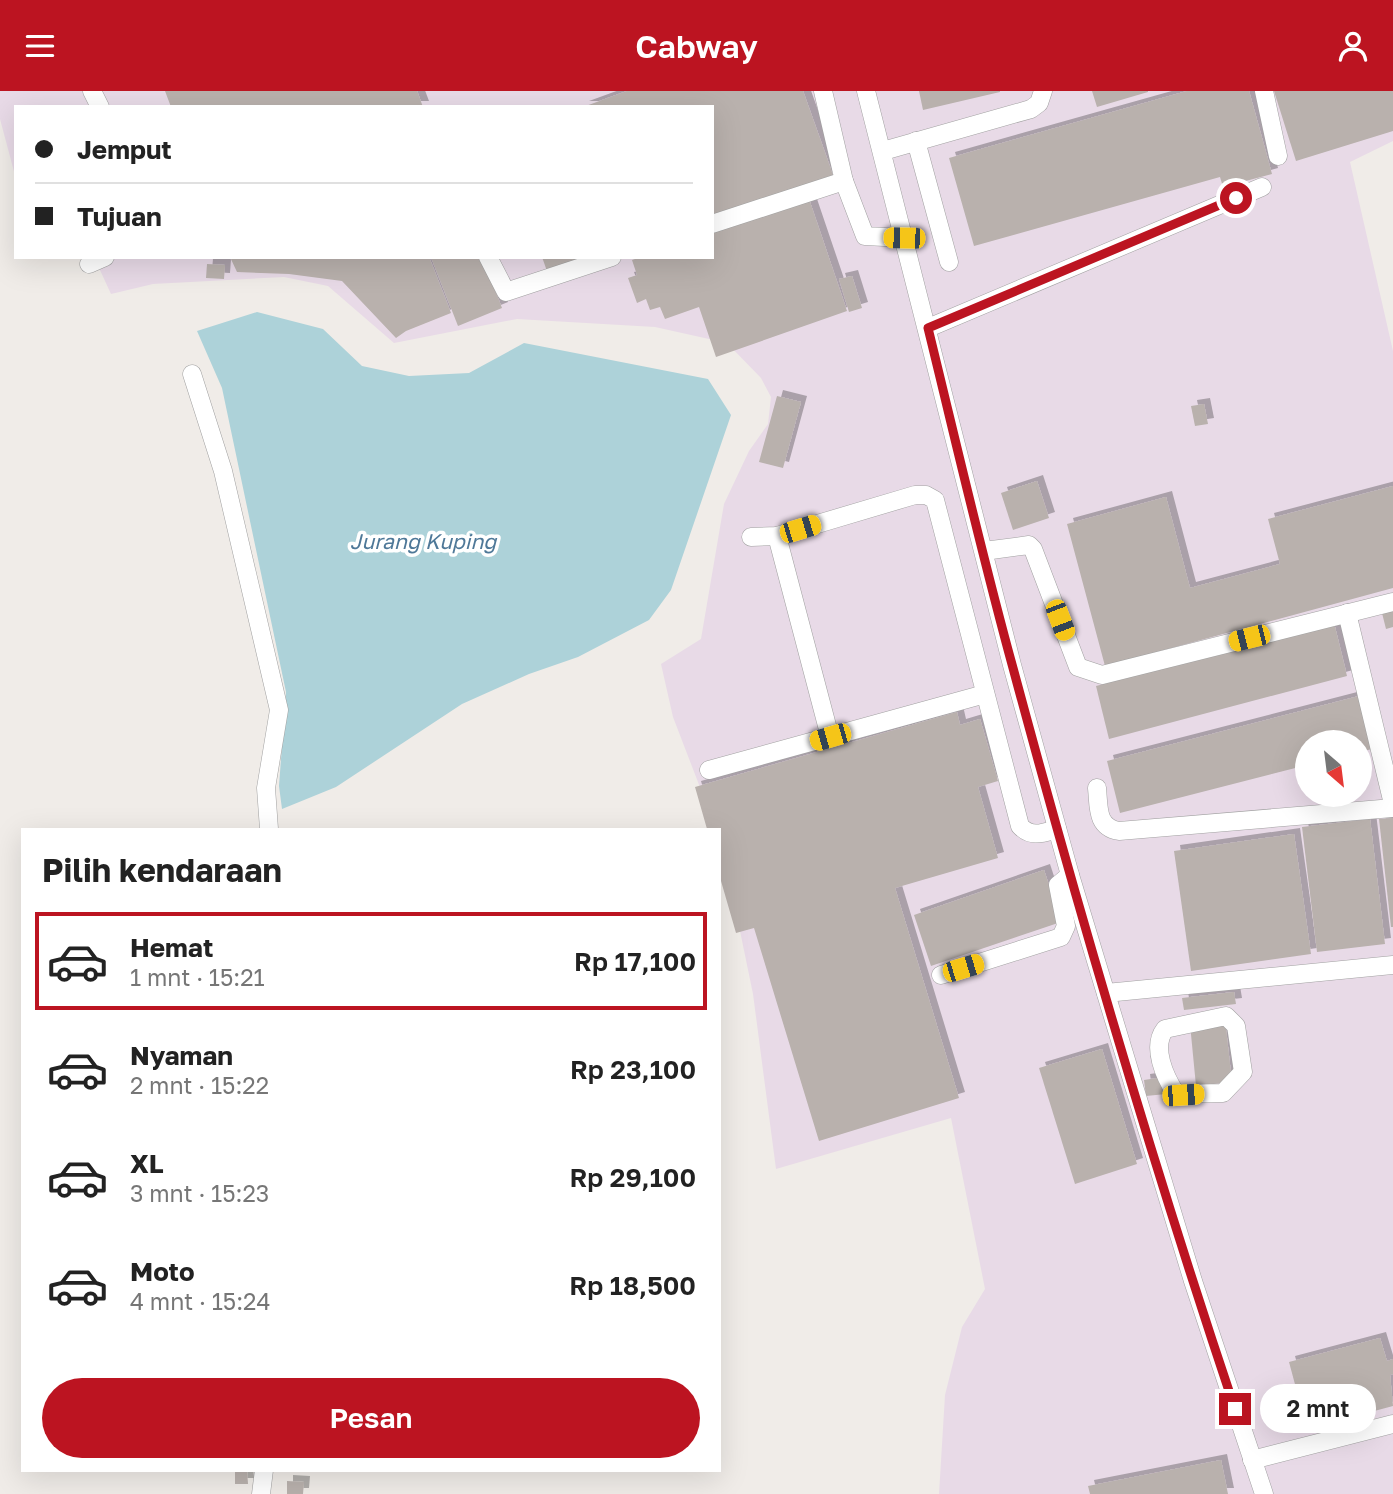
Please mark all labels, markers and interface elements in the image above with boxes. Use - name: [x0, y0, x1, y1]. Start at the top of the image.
- icon: menu: [21, 27, 59, 65]
- text: Cabway: [635, 27, 758, 65]
- icon: person: [1334, 27, 1372, 65]
- text: Jemput: [77, 134, 172, 165]
- route start: [1220, 182, 1252, 214]
- text: Tujuan: [77, 201, 162, 232]
- car: [883, 227, 926, 249]
- car: [777, 513, 824, 545]
- water label: Jurang Kuping: [350, 528, 498, 554]
- car: [1043, 597, 1078, 643]
- car: [1227, 623, 1272, 653]
- car: [807, 721, 854, 753]
- north arrow: [1295, 730, 1372, 807]
- map controls: [1295, 730, 1372, 807]
- text: Pilih kendaraan: [42, 851, 282, 889]
- icon: car: [46, 930, 109, 993]
- text: Hemat: [130, 932, 213, 963]
- text: Rp 17,100: [574, 946, 696, 977]
- car: [940, 952, 987, 984]
- text: 1 mnt · 15:21: [130, 963, 265, 991]
- icon: car: [46, 1038, 109, 1101]
- text: Nyaman: [130, 1040, 233, 1071]
- text: Rp 23,100: [570, 1054, 696, 1085]
- text: 2 mnt · 15:22: [130, 1071, 269, 1099]
- car: [1162, 1083, 1205, 1107]
- icon: car: [46, 1146, 109, 1209]
- text: XL: [130, 1148, 164, 1179]
- text: Rp 29,100: [569, 1162, 696, 1193]
- text: 3 mnt · 15:23: [130, 1179, 269, 1207]
- icon: car: [46, 1254, 109, 1317]
- text: Moto: [130, 1256, 195, 1287]
- text: Rp 18,500: [569, 1270, 696, 1301]
- text: 4 mnt · 15:24: [130, 1287, 270, 1315]
- button: Pesan: [42, 1378, 700, 1458]
- callout: 2 mnt: [1260, 1385, 1375, 1433]
- route end: [1219, 1393, 1251, 1425]
- text: 2 mnt: [1287, 1394, 1349, 1422]

